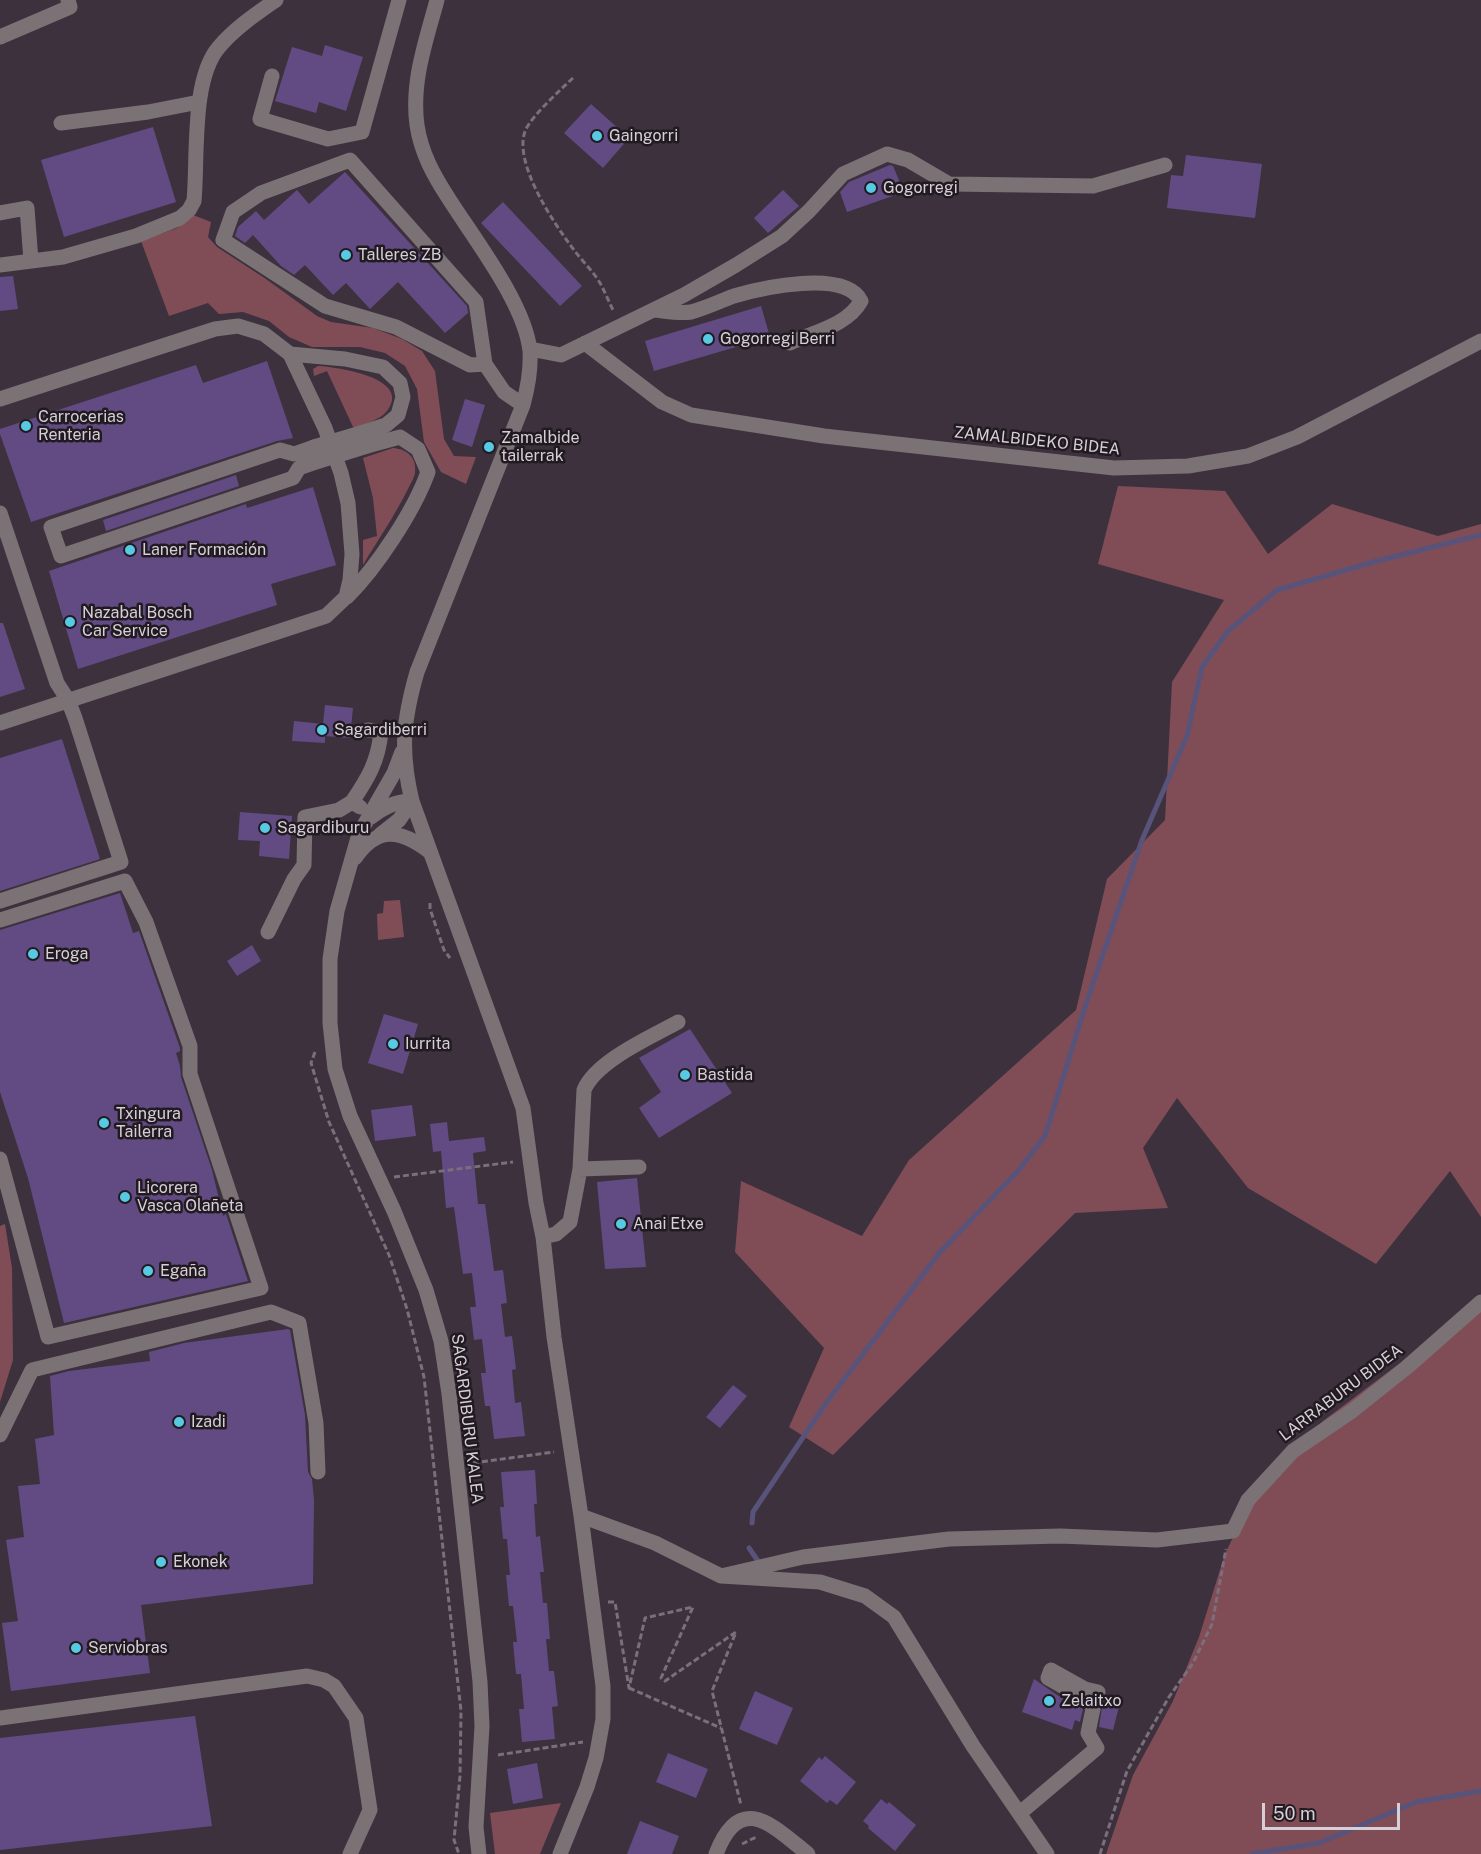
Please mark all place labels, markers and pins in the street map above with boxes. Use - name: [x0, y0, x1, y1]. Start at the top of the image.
- place label: Gaingorri: [609, 126, 678, 146]
- marker: Gaingorri: [590, 129, 604, 143]
- place label: Gogorregi: [883, 178, 958, 198]
- marker: Gogorregi: [864, 181, 878, 195]
- place label: Talleres ZB: [358, 245, 442, 265]
- marker: Talleres ZB: [339, 248, 353, 262]
- place label: Gogorregi Berri: [720, 329, 835, 349]
- marker: Gogorregi Berri: [701, 332, 715, 346]
- place label: Carrocerias Renteria: [38, 407, 124, 445]
- marker: Carrocerias Renteria: [19, 419, 33, 433]
- place label: Zamalbide tailerrak: [501, 428, 580, 466]
- marker: Zamalbide tailerrak: [482, 440, 496, 454]
- place label: Laner Formación: [142, 540, 266, 560]
- marker: Laner Formación: [123, 543, 137, 557]
- place label: Nazabal Bosch Car Service: [82, 603, 192, 641]
- marker: Nazabal Bosch Car Service: [63, 615, 77, 629]
- place label: Sagardiberri: [334, 720, 427, 740]
- marker: Sagardiberri: [315, 723, 329, 737]
- place label: Sagardiburu: [277, 818, 369, 838]
- marker: Sagardiburu: [258, 821, 272, 835]
- place label: Eroga: [45, 944, 88, 964]
- marker: Eroga: [26, 947, 40, 961]
- place label: Iurrita: [405, 1034, 450, 1054]
- marker: Iurrita: [386, 1037, 400, 1051]
- place label: Bastida: [697, 1065, 753, 1085]
- marker: Bastida: [678, 1068, 692, 1082]
- place label: Txingura Tailerra: [116, 1104, 181, 1142]
- marker: Txingura Tailerra: [97, 1116, 111, 1130]
- place label: Licorera Vasca Olañeta: [137, 1178, 243, 1216]
- marker: Licorera Vasca Olañeta: [118, 1190, 132, 1204]
- place label: Anai Etxe: [633, 1214, 704, 1234]
- marker: Anai Etxe: [614, 1217, 628, 1231]
- place label: Egaña: [160, 1261, 206, 1281]
- marker: Egaña: [141, 1264, 155, 1278]
- place label: Izadi: [191, 1412, 226, 1432]
- marker: Izadi: [172, 1415, 186, 1429]
- place label: Ekonek: [173, 1552, 228, 1572]
- marker: Ekonek: [154, 1555, 168, 1569]
- place label: Serviobras: [88, 1638, 168, 1658]
- marker: Serviobras: [69, 1641, 83, 1655]
- place label: Zelaitxo: [1061, 1691, 1122, 1711]
- marker: Zelaitxo: [1042, 1694, 1056, 1708]

